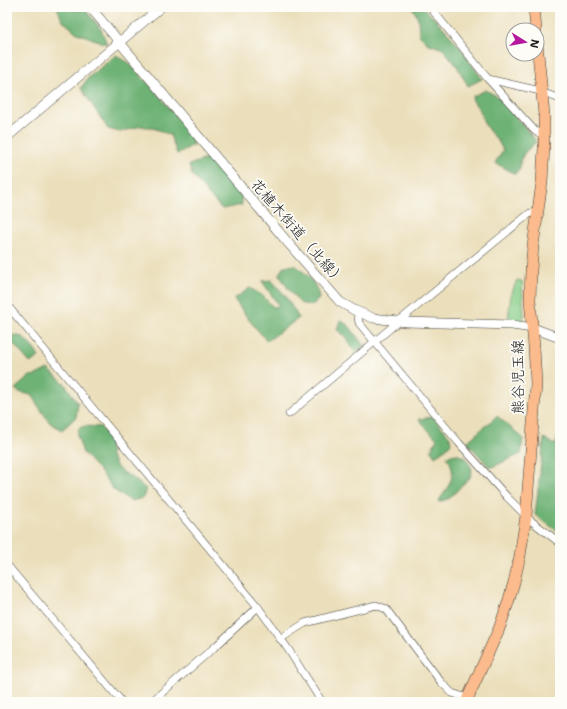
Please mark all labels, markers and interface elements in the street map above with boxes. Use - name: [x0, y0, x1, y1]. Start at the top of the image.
- north arrow: [505, 22, 545, 62]
- text: N: [526, 38, 543, 50]
- street label: 花植木街道（北線）: [246, 174, 350, 290]
- street label: 熊谷児玉線: [508, 339, 528, 415]

